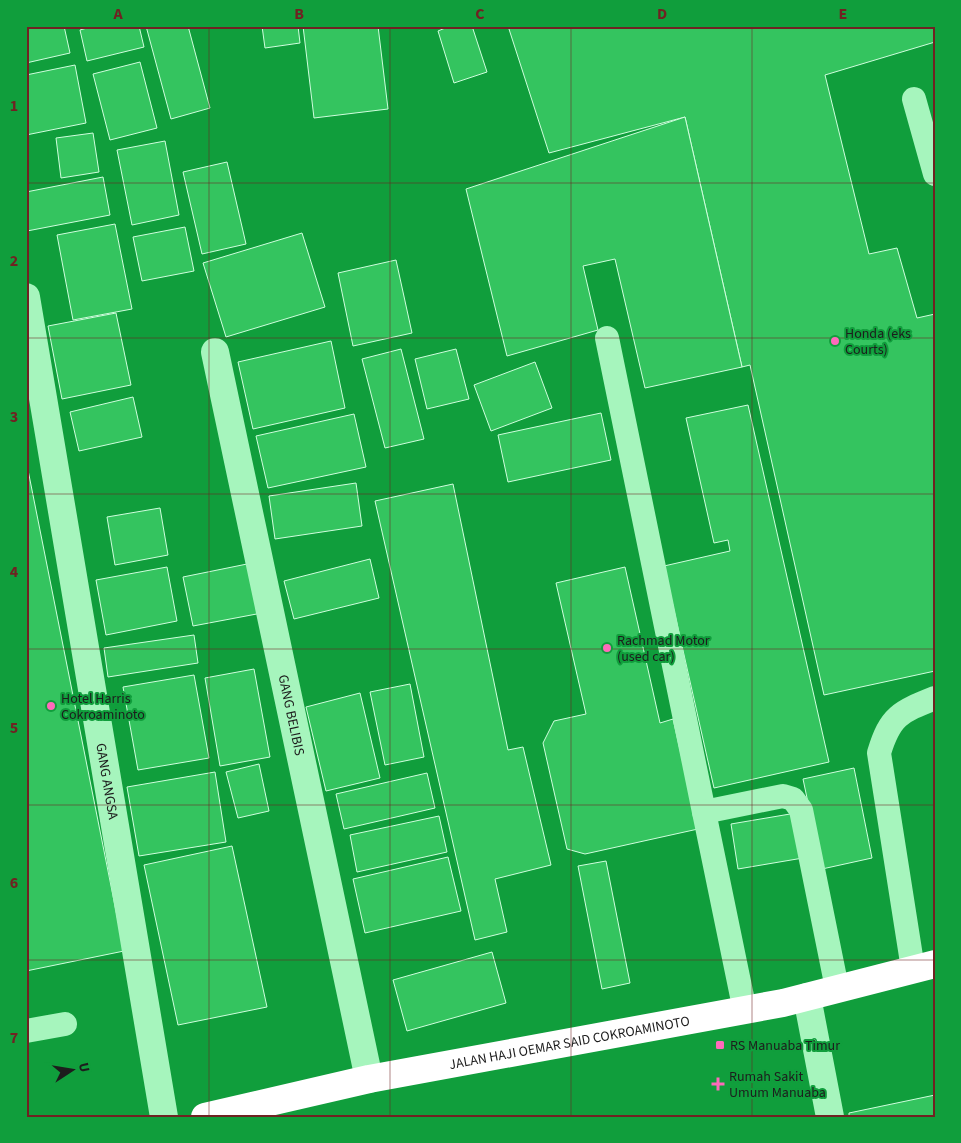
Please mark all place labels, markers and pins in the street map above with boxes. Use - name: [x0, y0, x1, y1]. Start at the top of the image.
- place label: Honda (eks Courts): [845, 324, 911, 360]
- marker: Honda (eks Courts): [829, 335, 841, 347]
- place label: Rachmad Motor (used car): [617, 631, 710, 667]
- marker: Rachmad Motor (used car): [601, 642, 613, 654]
- place label: Hotel Harris Cokroaminoto: [61, 689, 145, 725]
- marker: Hotel Harris Cokroaminoto: [45, 700, 57, 712]
- place label: RS Manuaba Timur: [730, 1036, 840, 1056]
- marker: RS Manuaba Timur: [714, 1039, 726, 1051]
- place label: Rumah Sakit Umum Manuaba: [729, 1067, 826, 1103]
- marker: Rumah Sakit Umum Manuaba: [711, 1077, 725, 1091]

